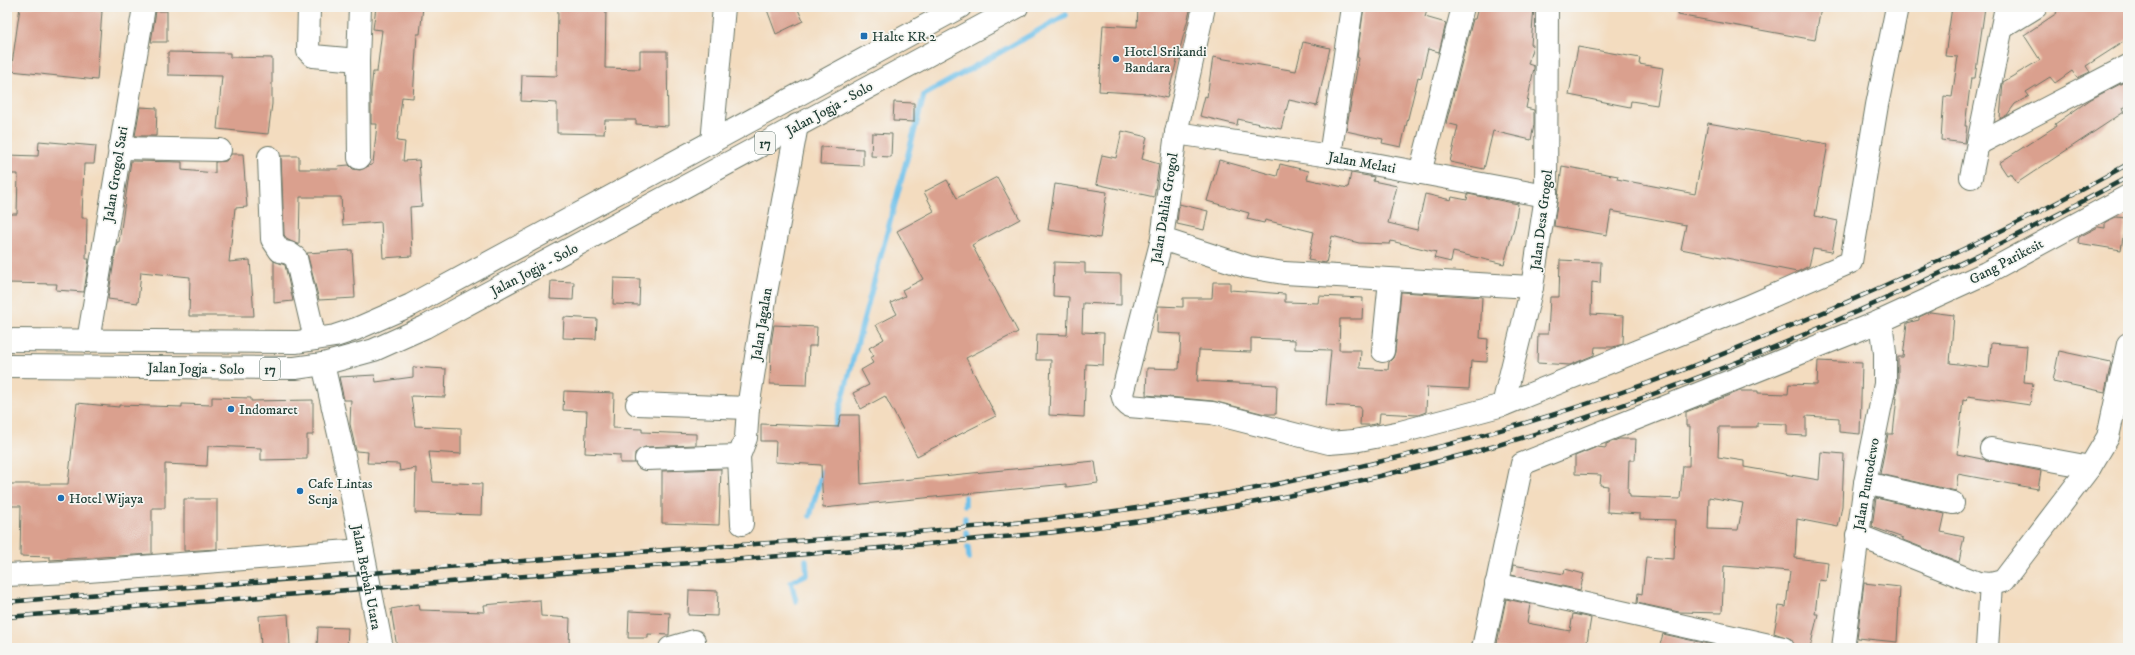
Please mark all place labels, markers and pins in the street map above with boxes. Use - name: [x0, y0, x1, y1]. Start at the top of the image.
- place label: Halte KR 2: [872, 28, 936, 46]
- marker: Halte KR 2: [859, 31, 869, 41]
- place label: Hotel Srikandi Bandara: [1124, 43, 1207, 77]
- marker: Hotel Srikandi Bandara: [1111, 54, 1121, 64]
- place label: Indomaret: [239, 401, 298, 419]
- marker: Indomaret: [226, 404, 236, 414]
- place label: Cafe Lintas Senja: [308, 475, 373, 509]
- marker: Cafe Lintas Senja: [295, 486, 305, 496]
- place label: Hotel Wijaya: [69, 490, 143, 508]
- marker: Hotel Wijaya: [56, 493, 66, 503]

